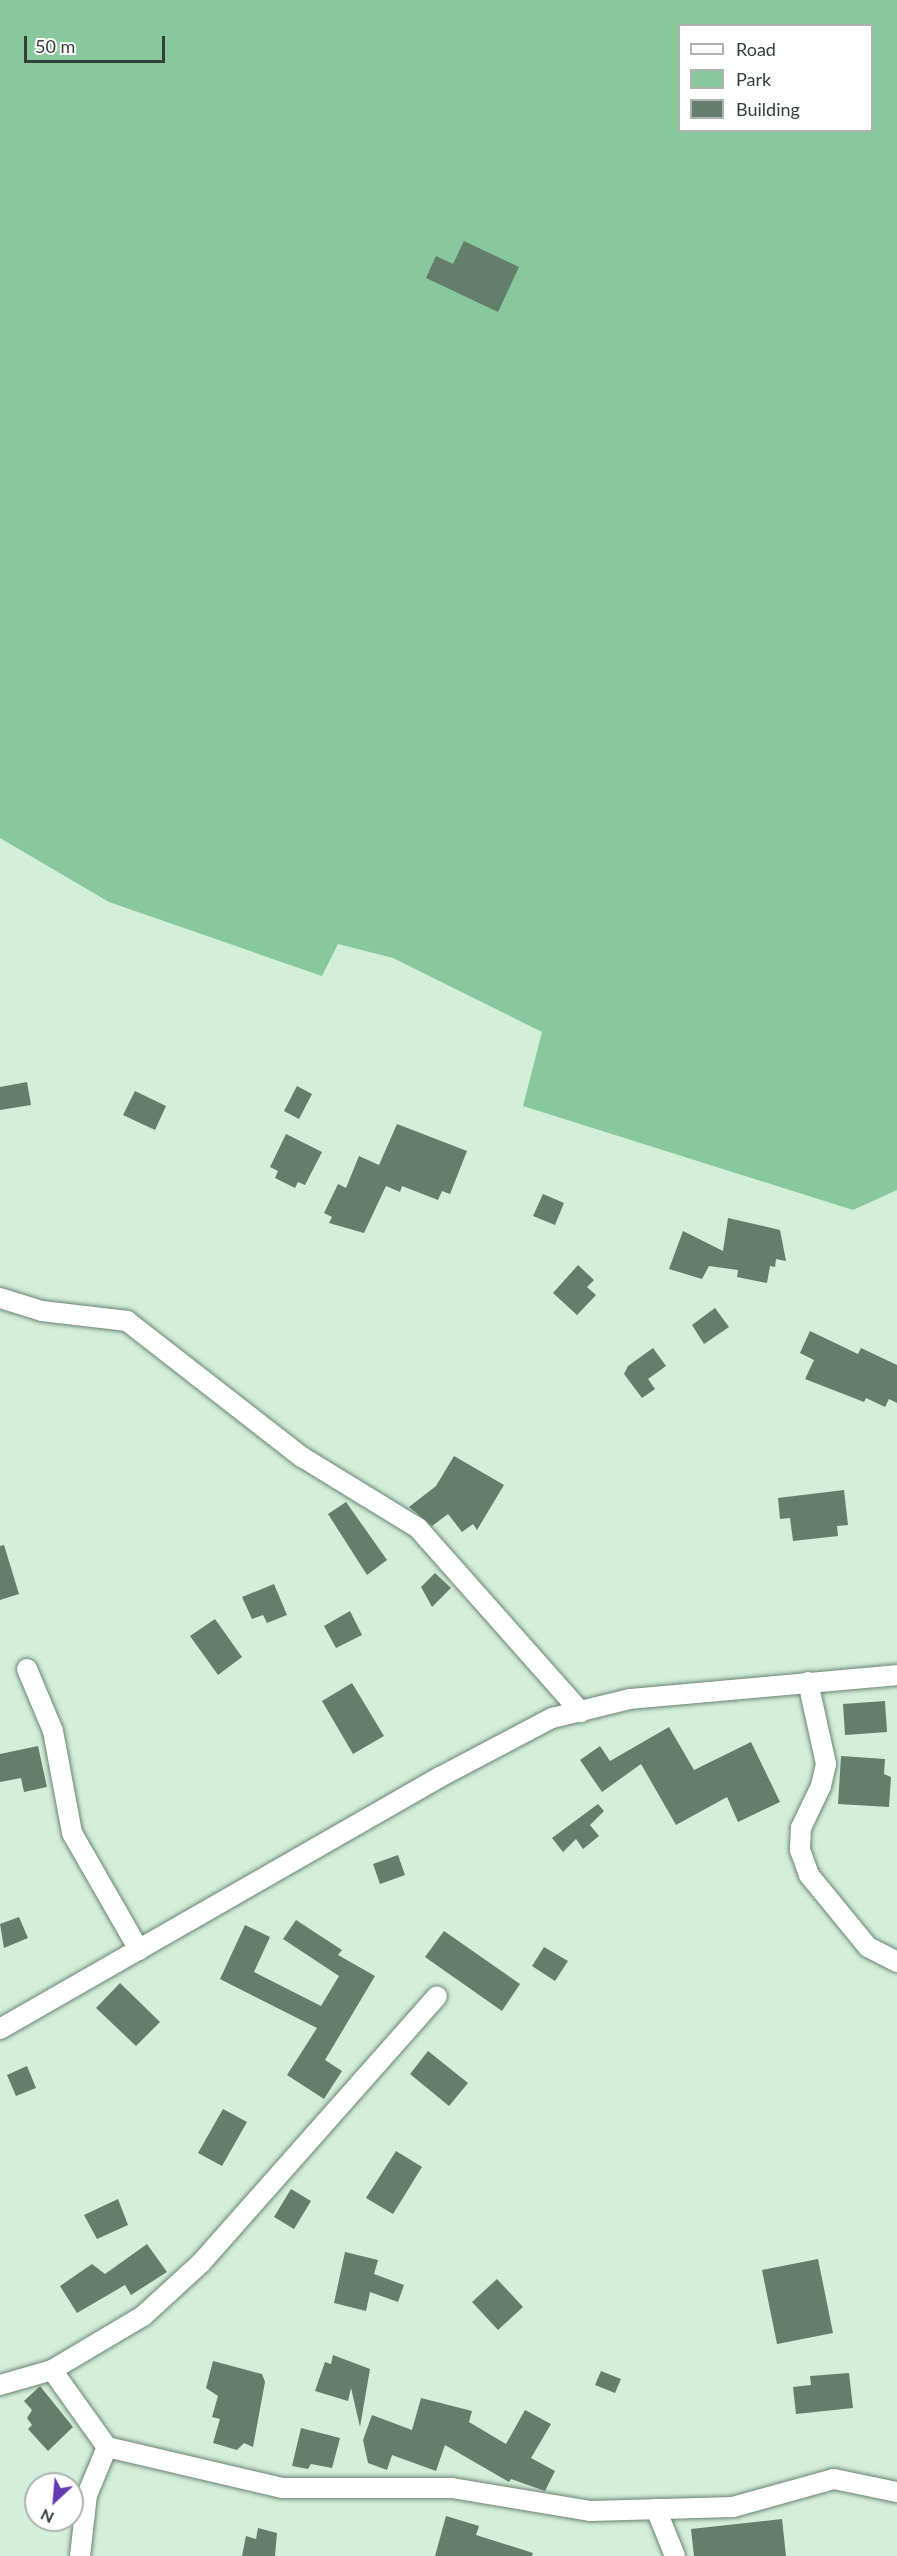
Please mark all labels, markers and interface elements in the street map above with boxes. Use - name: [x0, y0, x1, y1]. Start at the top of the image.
- scale bar: [27, 24, 168, 62]
- legend: [678, 24, 873, 132]
- text: 50 m: [35, 35, 75, 57]
- text: Road: [736, 38, 776, 60]
- text: Park: [736, 68, 771, 90]
- text: Building: [736, 98, 800, 120]
- north arrow: [24, 2472, 84, 2532]
- text: N: [37, 2506, 56, 2528]

